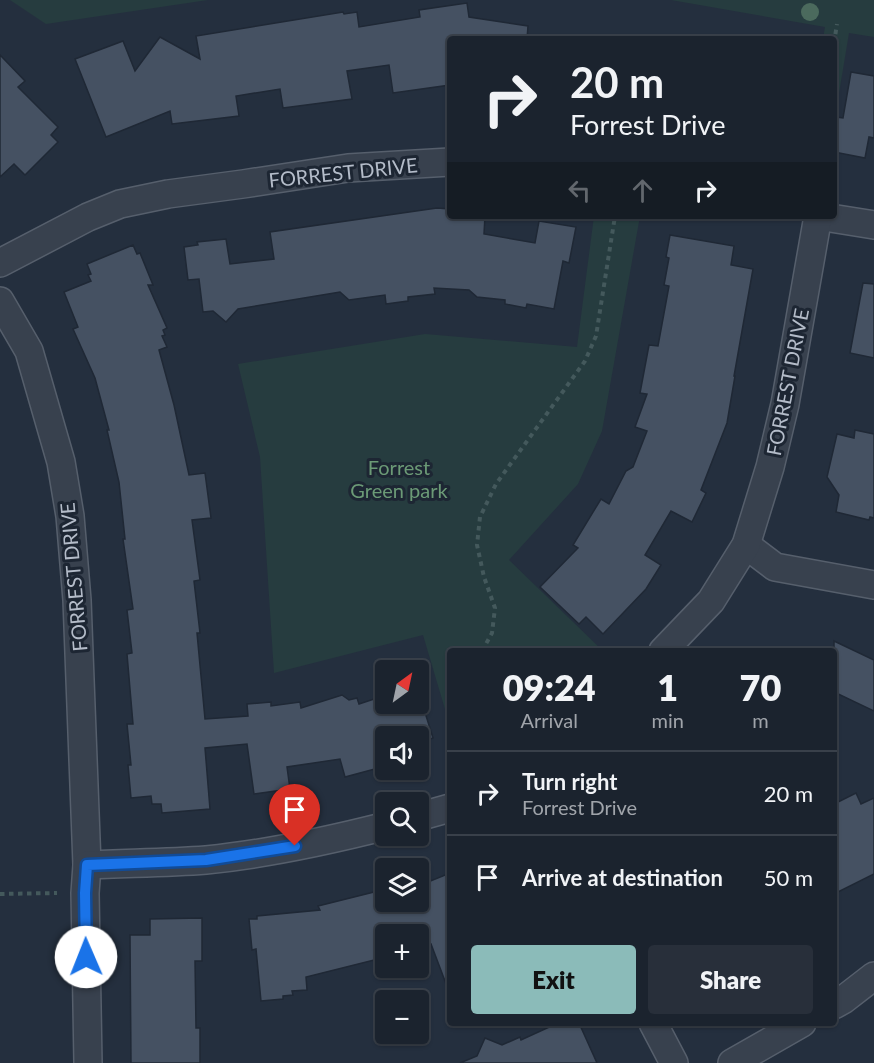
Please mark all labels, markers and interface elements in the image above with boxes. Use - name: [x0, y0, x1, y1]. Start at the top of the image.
- text: 20 m: [570, 57, 664, 107]
- icon: right: [471, 60, 549, 138]
- text: Forrest Drive: [570, 108, 725, 141]
- street label: FORREST DRIVE: [267, 152, 419, 192]
- icon: left: [563, 174, 596, 207]
- icon: ahead: [626, 174, 659, 207]
- icon: right: [689, 174, 722, 207]
- street label: FORREST DRIVE: [761, 306, 813, 458]
- park label: Forrest Green park: [350, 455, 448, 502]
- street label: FORREST DRIVE: [55, 502, 91, 652]
- north arrow: [375, 660, 429, 714]
- map controls: [375, 660, 429, 1044]
- text: 09:24: [503, 665, 596, 709]
- text: 1: [657, 665, 678, 709]
- text: 70: [740, 665, 781, 709]
- text: Arrival: [520, 708, 578, 732]
- text: min: [651, 708, 684, 732]
- text: m: [752, 708, 769, 732]
- button: sound: [375, 726, 429, 780]
- text: Turn right: [522, 768, 617, 795]
- icon: right: [471, 777, 504, 810]
- text: 20 m: [764, 780, 813, 807]
- pin: [269, 784, 320, 846]
- button: search: [375, 792, 429, 846]
- icon: arrive: [278, 793, 311, 826]
- text: Forrest Drive: [522, 795, 637, 819]
- button: layers: [375, 858, 429, 912]
- icon: arrive: [471, 861, 504, 894]
- text: Arrive at destination: [522, 864, 723, 891]
- text: 50 m: [764, 864, 813, 891]
- button: +: [375, 924, 429, 978]
- position arrow: [54, 925, 118, 989]
- button: Exit: [471, 945, 636, 1014]
- button: Share: [648, 945, 813, 1014]
- button: −: [375, 990, 429, 1044]

